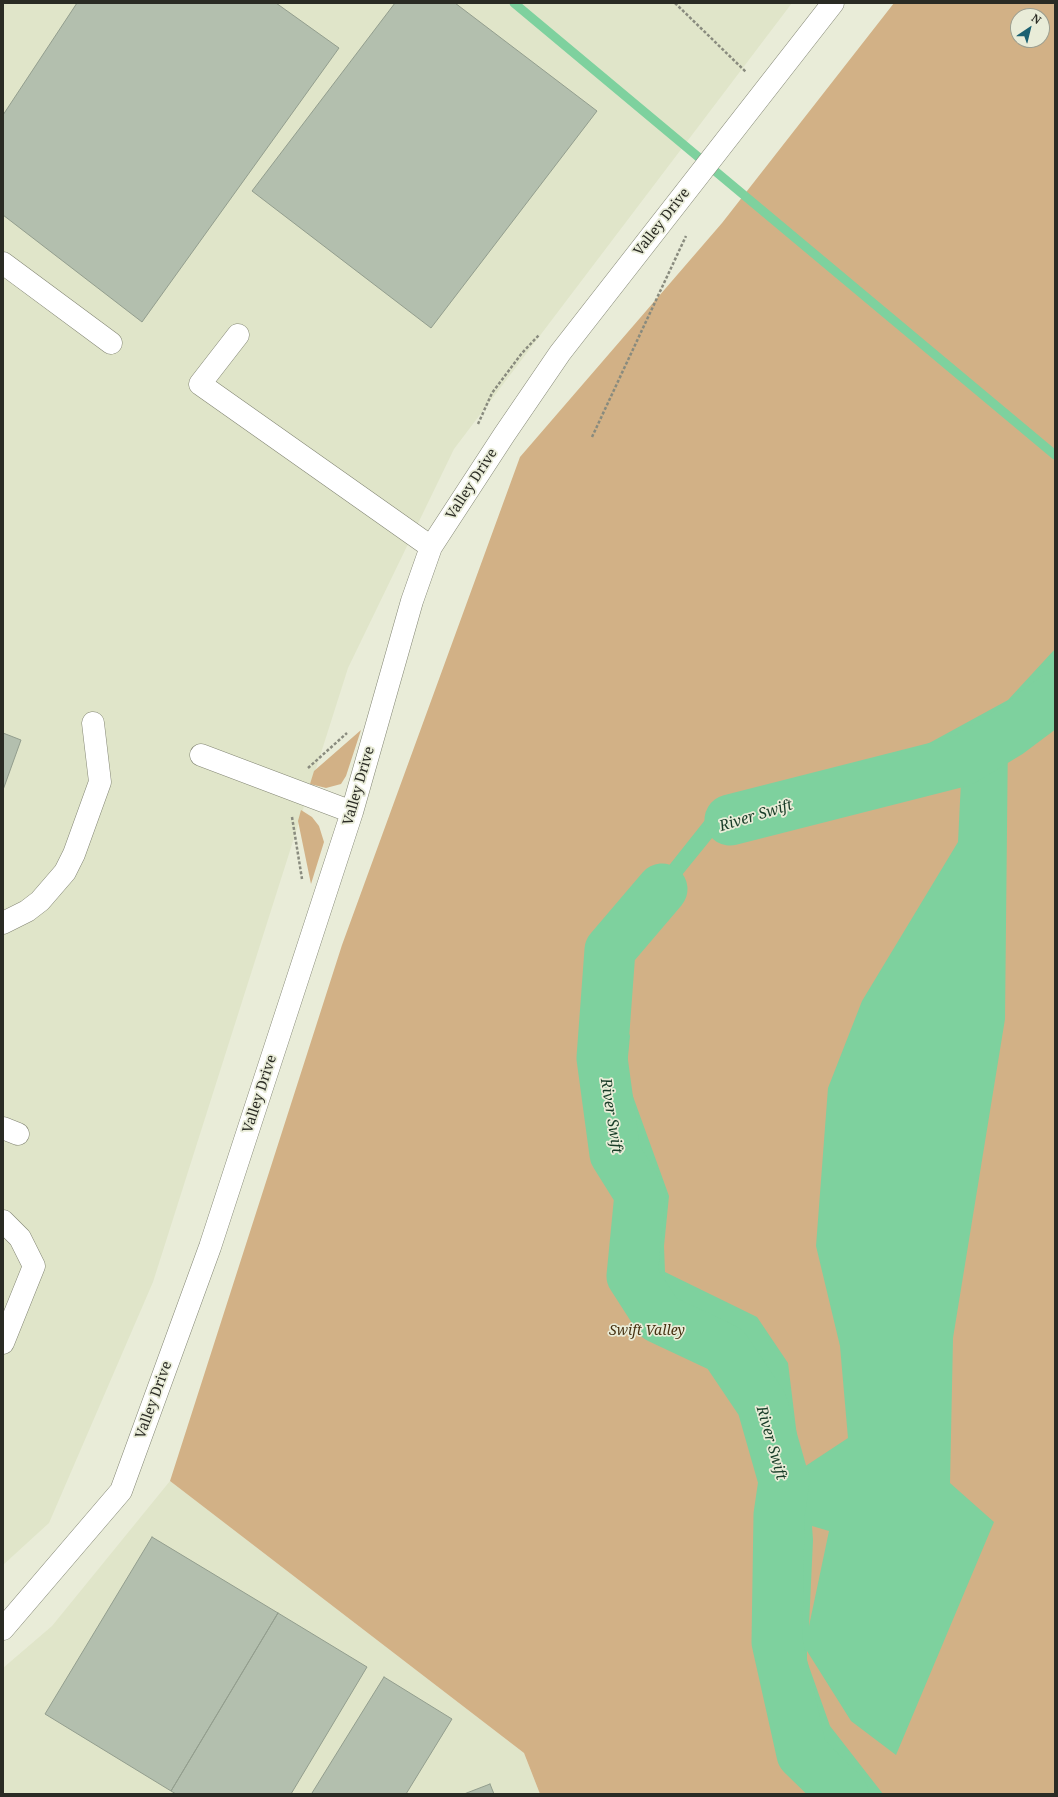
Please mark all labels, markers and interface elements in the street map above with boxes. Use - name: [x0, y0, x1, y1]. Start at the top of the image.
- north arrow: [1010, 8, 1050, 48]
- text: N: [1029, 10, 1044, 27]
- street label: Valley Drive: [630, 185, 694, 259]
- street label: Valley Drive: [443, 445, 501, 523]
- street label: Valley Drive: [340, 745, 378, 827]
- water label: River Swift: [717, 796, 795, 836]
- street label: Valley Drive: [239, 1053, 281, 1135]
- water label: River Swift: [596, 1077, 626, 1155]
- park label: Swift Valley: [609, 1323, 685, 1339]
- street label: Valley Drive: [132, 1359, 176, 1441]
- water label: River Swift: [752, 1404, 790, 1482]

